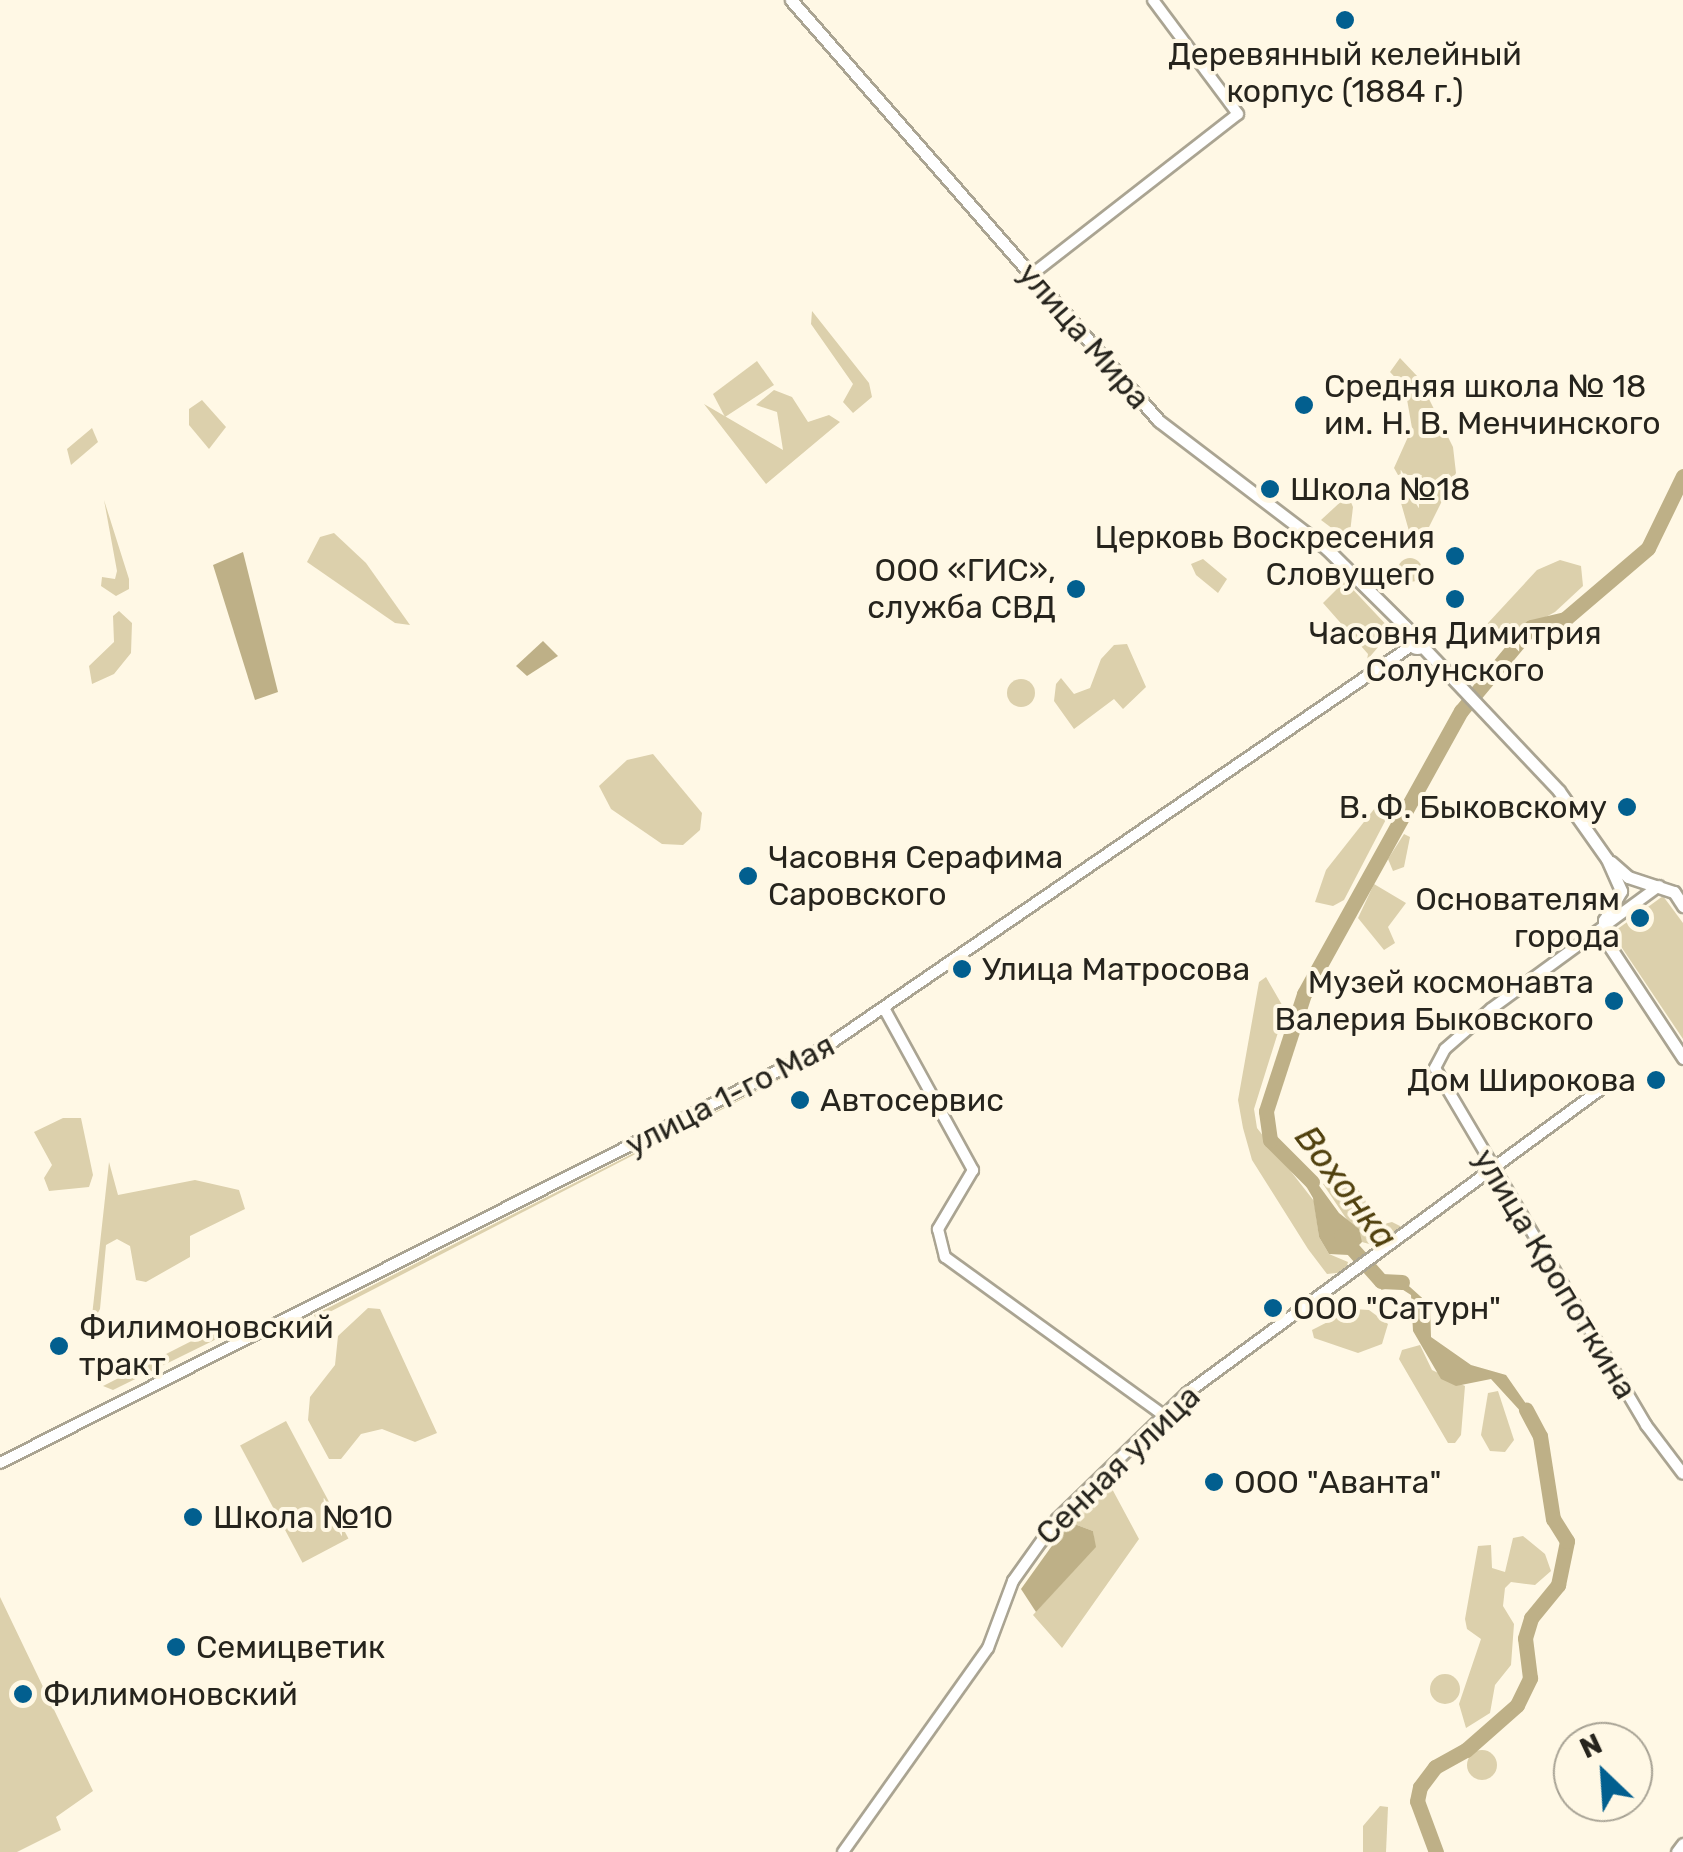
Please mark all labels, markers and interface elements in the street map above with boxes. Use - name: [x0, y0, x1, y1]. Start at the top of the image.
- marker: Деревянный келейный корпус (1884 г.): [1334, 9, 1356, 31]
- place label: Деревянный келейный корпус (1884 г.): [1168, 36, 1522, 111]
- street label: улица Мира: [1010, 255, 1158, 417]
- place label: Средняя школа № 18 им. Н. В. Менчинского: [1324, 368, 1661, 443]
- marker: Средняя школа № 18 им. Н. В. Менчинского: [1293, 394, 1315, 416]
- place label: Школа №18: [1290, 470, 1470, 508]
- marker: Школа №18: [1259, 478, 1281, 500]
- place label: Церковь Воскресения Словущего: [1095, 519, 1435, 594]
- marker: Церковь Воскресения Словущего: [1444, 545, 1466, 567]
- place label: ООО «ГИС», служба СВД: [867, 552, 1056, 627]
- marker: ООО «ГИС», служба СВД: [1065, 578, 1087, 600]
- marker: Часовня Димитрия Солунского: [1444, 588, 1466, 610]
- place label: Часовня Димитрия Солунского: [1308, 615, 1602, 690]
- place label: В. Ф. Быковскому: [1339, 788, 1607, 826]
- marker: В. Ф. Быковскому: [1616, 796, 1638, 818]
- place label: Часовня Серафима Саровского: [768, 839, 1063, 914]
- marker: Часовня Серафима Саровского: [737, 865, 759, 887]
- place label: Основателям города: [1415, 881, 1620, 956]
- marker: Основателям города: [1629, 907, 1651, 929]
- place label: Улица Матросова: [982, 950, 1250, 988]
- marker: Улица Матросова: [951, 958, 973, 980]
- place label: Музей космонавта Валерия Быковского: [1275, 964, 1594, 1039]
- marker: Музей космонавта Валерия Быковского: [1603, 990, 1625, 1012]
- street label: улица 1-го Мая: [619, 1026, 841, 1164]
- place label: Дом Широкова: [1407, 1061, 1636, 1099]
- marker: Дом Широкова: [1645, 1069, 1667, 1091]
- place label: Автосервис: [820, 1081, 1004, 1119]
- marker: Автосервис: [789, 1089, 811, 1111]
- water label: Вохонка: [1286, 1117, 1406, 1257]
- street label: улица Кропоткина: [1465, 1142, 1645, 1406]
- place label: ООО "Сатурн": [1293, 1289, 1501, 1327]
- marker: ООО "Сатурн": [1262, 1297, 1284, 1319]
- place label: Филимоновский тракт: [79, 1309, 334, 1384]
- marker: Филимоновский тракт: [48, 1335, 70, 1357]
- street label: Сенная улица: [1028, 1377, 1208, 1553]
- place label: ООО "Аванта": [1234, 1463, 1441, 1501]
- marker: ООО "Аванта": [1203, 1471, 1225, 1493]
- place label: Школа №10: [213, 1498, 393, 1536]
- marker: Школа №10: [182, 1506, 204, 1528]
- place label: Семицветик: [196, 1628, 385, 1666]
- marker: Семицветик: [165, 1636, 187, 1658]
- place label: Филимоновский: [43, 1675, 298, 1713]
- marker: Филимоновский: [12, 1683, 34, 1705]
- north arrow: [1553, 1722, 1653, 1822]
- text: N: [1575, 1727, 1607, 1765]

